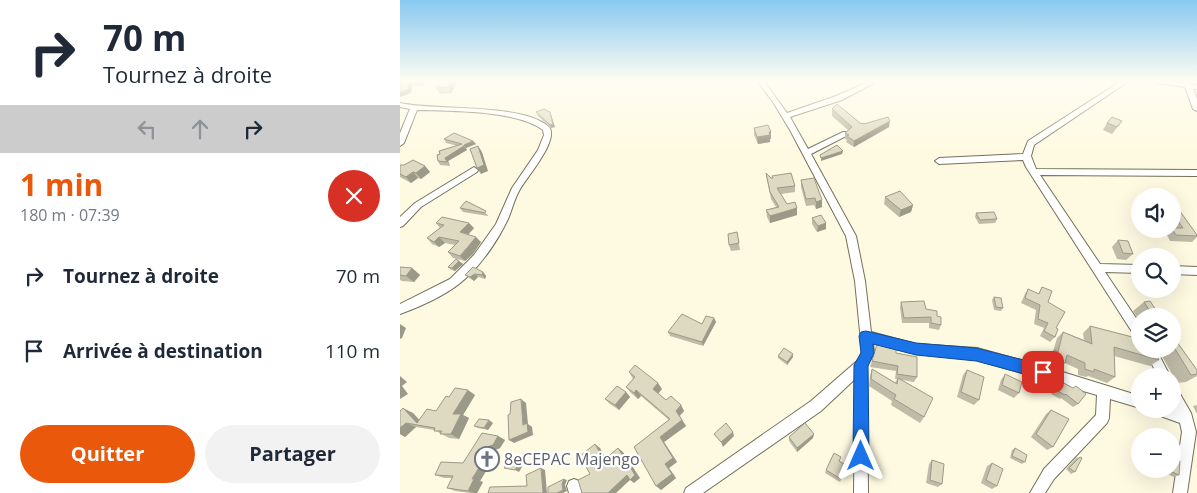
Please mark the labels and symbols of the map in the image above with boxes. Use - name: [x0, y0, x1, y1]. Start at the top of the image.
- pin: [1022, 351, 1064, 393]
- position arrow: [834, 429, 886, 481]
- church icon: 8eCEPAC Majengo: [474, 446, 500, 472]
- place label: 8eCEPAC Majengo: [504, 448, 640, 470]

